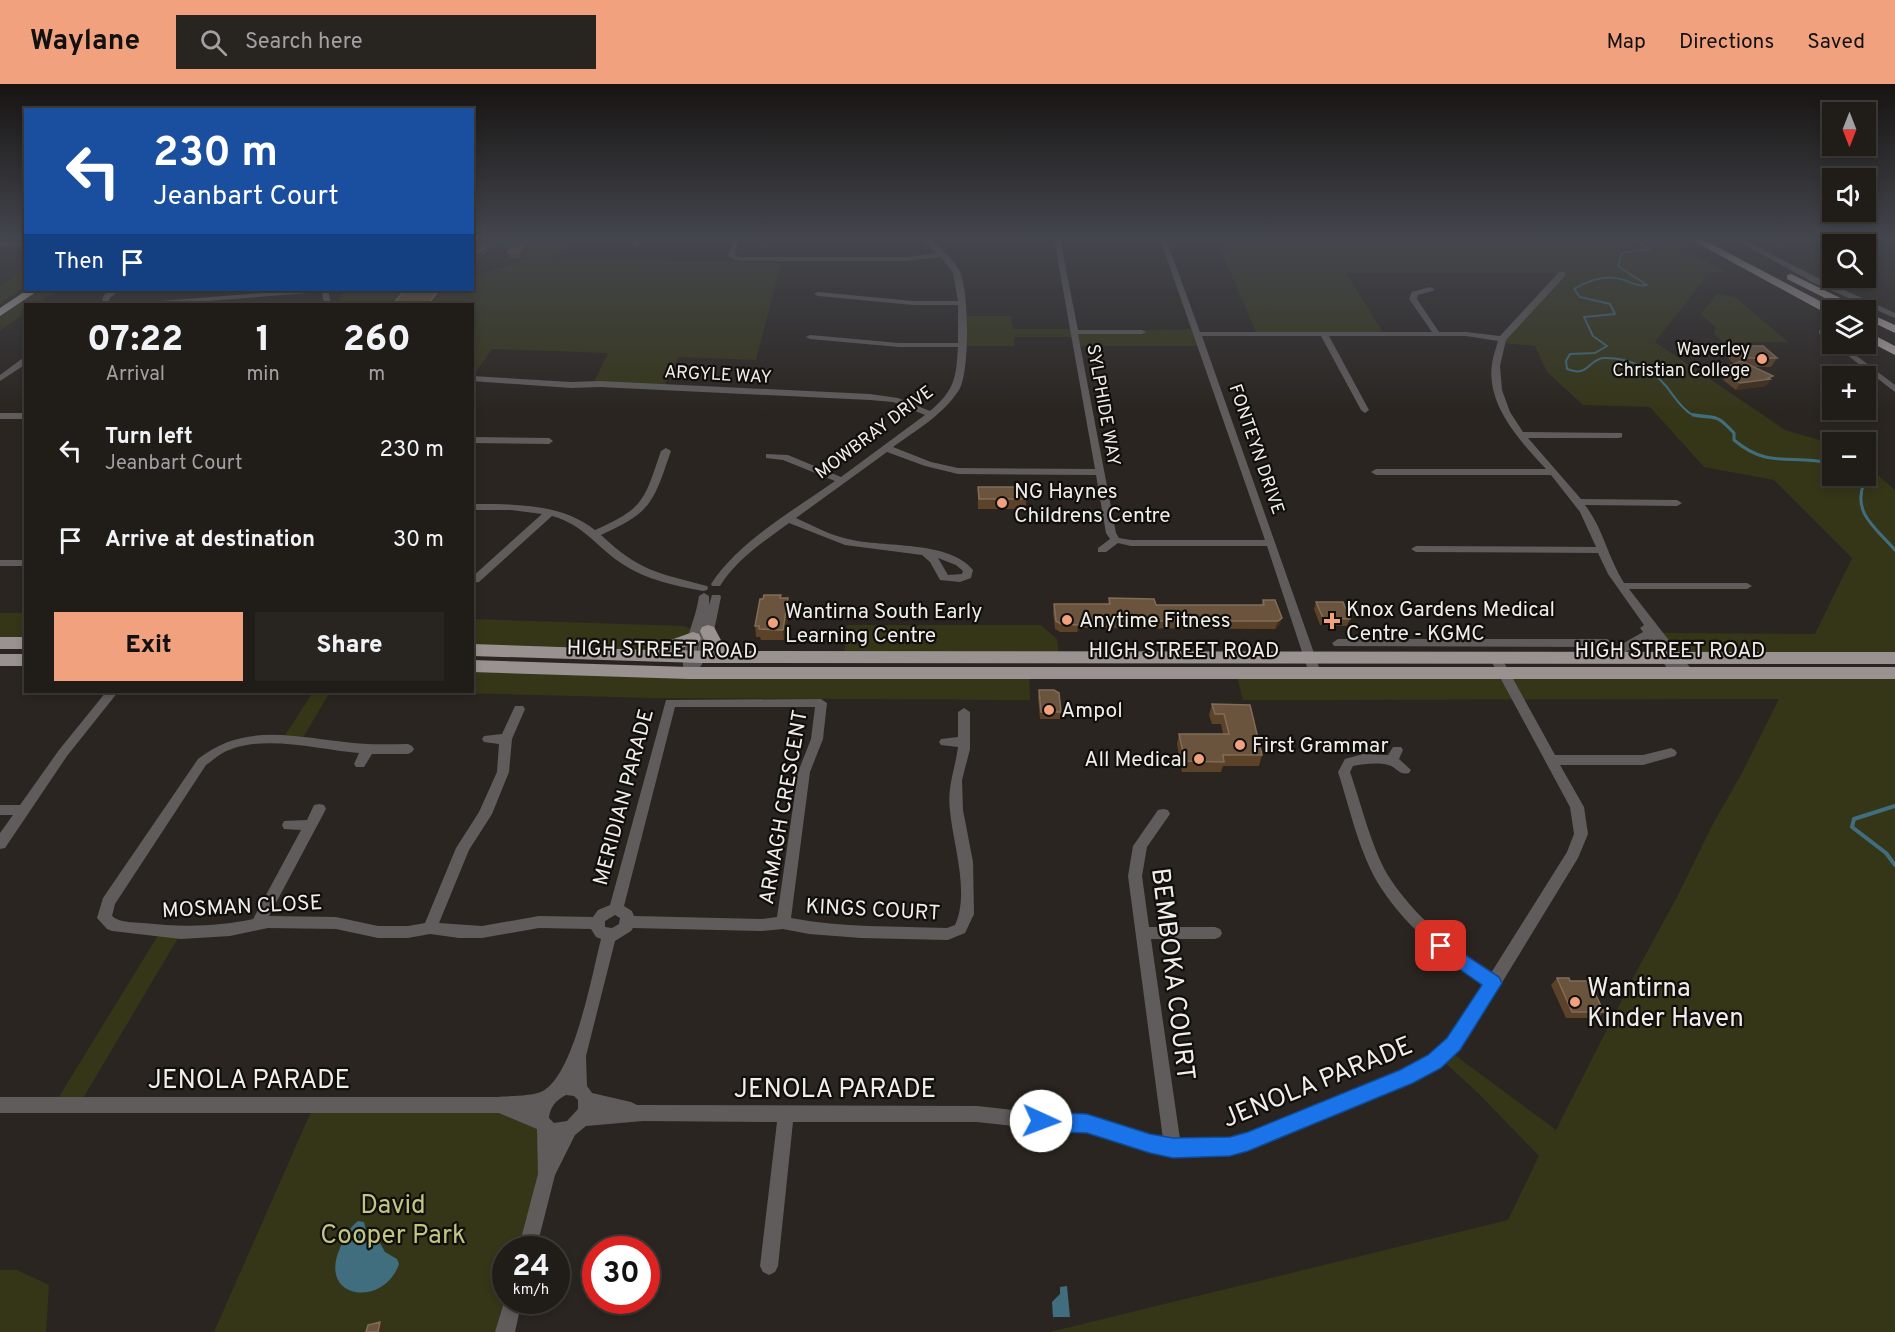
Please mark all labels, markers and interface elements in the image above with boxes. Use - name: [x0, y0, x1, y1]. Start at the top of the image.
- search box: [176, 15, 596, 69]
- text: Waylane: [30, 24, 140, 60]
- icon: search: [197, 26, 230, 59]
- text: Search here: [245, 29, 363, 56]
- text: Map: [1606, 29, 1646, 56]
- text: Directions: [1679, 29, 1774, 56]
- text: Saved: [1807, 29, 1865, 56]
- north arrow: [1822, 102, 1876, 156]
- map controls: [1822, 102, 1876, 486]
- text: 230 m: [153, 128, 278, 181]
- icon: left: [54, 132, 132, 210]
- button: sound: [1822, 168, 1876, 222]
- text: Jeanbart Court: [153, 180, 339, 214]
- button: search: [1822, 234, 1876, 288]
- icon: arrive: [116, 246, 149, 279]
- text: Then: [54, 249, 104, 276]
- button: layers: [1822, 300, 1876, 354]
- text: 07:22: [87, 318, 183, 364]
- text: 1: [256, 318, 270, 364]
- text: 260: [343, 318, 411, 364]
- place label: Waverley Christian College: [1612, 339, 1750, 383]
- street label: SYLPHIDE WAY: [1080, 342, 1125, 468]
- marker: Waverley Christian College: [1755, 352, 1769, 366]
- street label: ARGYLE WAY: [664, 361, 772, 390]
- text: Arrival: [105, 362, 165, 388]
- text: min: [246, 362, 280, 388]
- text: m: [368, 362, 385, 388]
- button: +: [1822, 366, 1876, 420]
- street label: MOWBRAY DRIVE: [811, 381, 939, 485]
- street label: FONTEYN DRIVE: [1223, 381, 1289, 518]
- text: Turn left: [105, 424, 193, 451]
- button: −: [1822, 432, 1876, 486]
- icon: left: [54, 434, 87, 467]
- text: 230 m: [380, 437, 444, 464]
- text: Jeanbart Court: [105, 451, 243, 477]
- place label: NG Haynes Childrens Centre: [1014, 479, 1171, 530]
- marker: NG Haynes Childrens Centre: [995, 496, 1009, 510]
- icon: arrive: [54, 524, 87, 557]
- text: Arrive at destination: [105, 527, 315, 554]
- text: 30 m: [393, 527, 444, 554]
- place label: Knox Gardens Medical Centre - KGMC: [1346, 597, 1555, 648]
- place label: Wantirna South Early Learning Centre: [785, 599, 982, 650]
- place label: Anytime Fitness: [1079, 608, 1231, 635]
- button: Exit: [54, 612, 243, 681]
- button: Share: [255, 612, 444, 681]
- marker: Knox Gardens Medical Centre - KGMC: [1323, 612, 1341, 630]
- marker: Anytime Fitness: [1060, 613, 1074, 627]
- marker: Wantirna South Early Learning Centre: [766, 616, 780, 630]
- street label: HIGH STREET ROAD: [566, 635, 758, 666]
- street label: HIGH STREET ROAD: [1089, 638, 1279, 665]
- street label: HIGH STREET ROAD: [1575, 638, 1765, 665]
- place label: Ampol: [1061, 698, 1123, 725]
- marker: Ampol: [1042, 703, 1056, 717]
- street label: MERIDIAN PARADE: [588, 706, 661, 889]
- street label: ARMAGH CRESCENT: [754, 708, 815, 907]
- place label: First Grammar: [1252, 733, 1389, 760]
- marker: First Grammar: [1233, 738, 1247, 752]
- place label: All Medical: [1084, 747, 1187, 774]
- marker: All Medical: [1192, 752, 1206, 766]
- street label: BEMBOKA COURT: [1142, 866, 1201, 1082]
- street label: MOSMAN CLOSE: [161, 890, 323, 925]
- street label: KINGS COURT: [805, 893, 941, 928]
- pin: [1415, 920, 1466, 971]
- icon: arrive: [1424, 929, 1457, 962]
- place label: Wantirna Kinder Haven: [1587, 973, 1744, 1036]
- marker: Wantirna Kinder Haven: [1568, 995, 1582, 1009]
- street label: JENOLA PARADE: [1218, 1030, 1418, 1137]
- street label: JENOLA PARADE: [148, 1065, 350, 1098]
- street label: JENOLA PARADE: [734, 1074, 936, 1107]
- position arrow: [1009, 1089, 1073, 1153]
- park label: David Cooper Park: [320, 1190, 466, 1253]
- speed limit sign: 30: [582, 1236, 660, 1314]
- text: 24: [512, 1249, 550, 1286]
- text: km/h: [513, 1281, 549, 1300]

